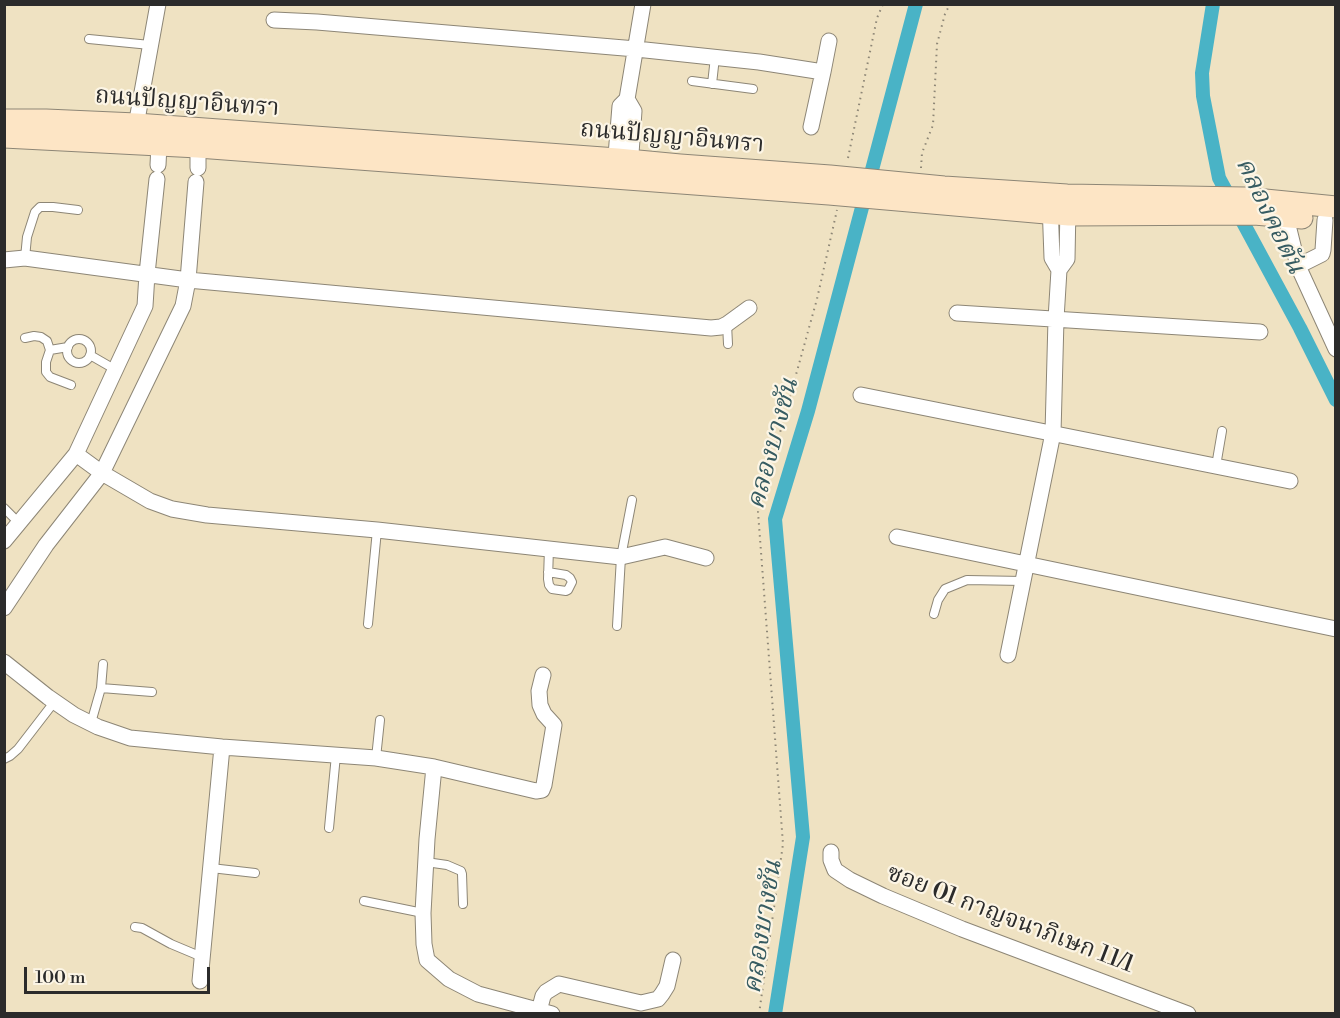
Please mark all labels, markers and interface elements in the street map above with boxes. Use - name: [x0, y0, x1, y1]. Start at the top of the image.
- street label: ถนนปัญญาอินทรา: [94, 82, 280, 124]
- street label: ถนนปัญญาอินทรา: [579, 116, 765, 160]
- water label: คลองคอตัน: [1227, 153, 1311, 279]
- water label: คลองบางชัน: [742, 375, 806, 513]
- water label: คลองบางชัน: [738, 858, 790, 996]
- street label: ซอย 01 กาญจนาภิเษก 11/1: [882, 860, 1138, 980]
- scale bar: [27, 955, 213, 993]
- text: 100 m: [35, 966, 86, 989]

